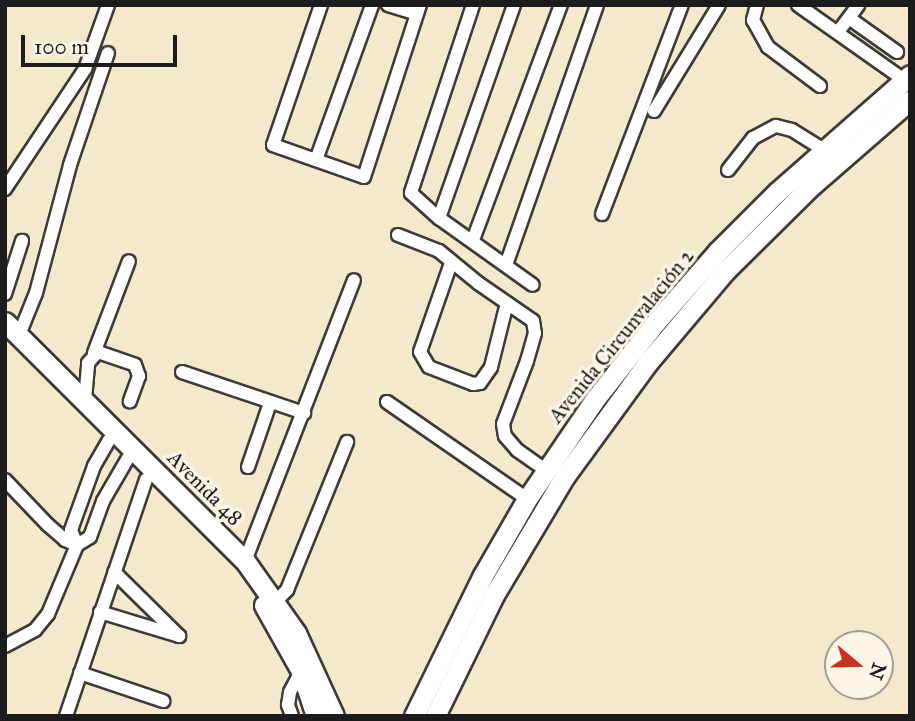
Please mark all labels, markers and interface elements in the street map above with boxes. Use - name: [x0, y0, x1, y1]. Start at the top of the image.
- scale bar: [24, 21, 180, 65]
- text: 100 m: [34, 34, 89, 60]
- street label: Avenida Circunvalación 2: [543, 244, 699, 428]
- street label: Avenida 48: [162, 445, 248, 531]
- north arrow: [824, 630, 894, 700]
- text: N: [864, 660, 891, 683]

